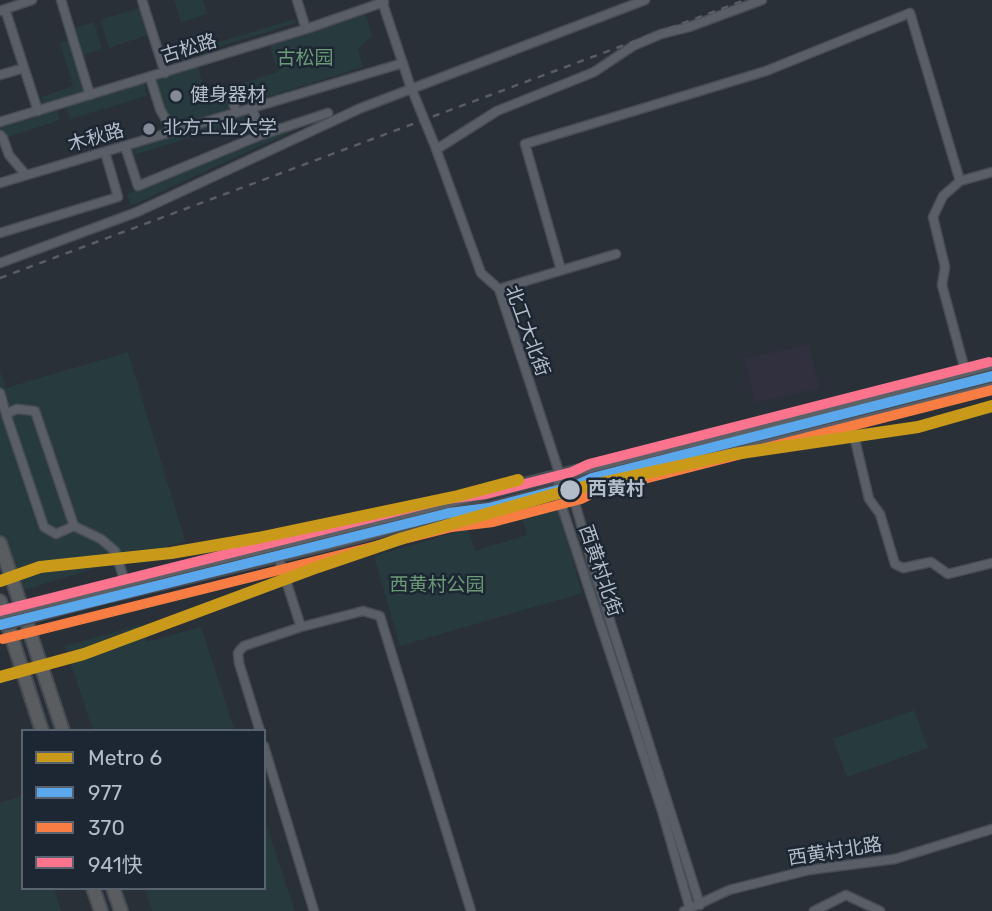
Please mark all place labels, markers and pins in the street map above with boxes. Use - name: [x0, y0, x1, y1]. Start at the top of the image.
- place label: 健身器材: [190, 85, 266, 107]
- marker: 健身器材: [168, 88, 184, 104]
- place label: 北方工业大学: [163, 118, 277, 140]
- marker: 北方工业大学: [141, 121, 157, 137]
- marker: 西黄村: [558, 478, 582, 502]
- place label: 西黄村: [588, 479, 645, 501]

